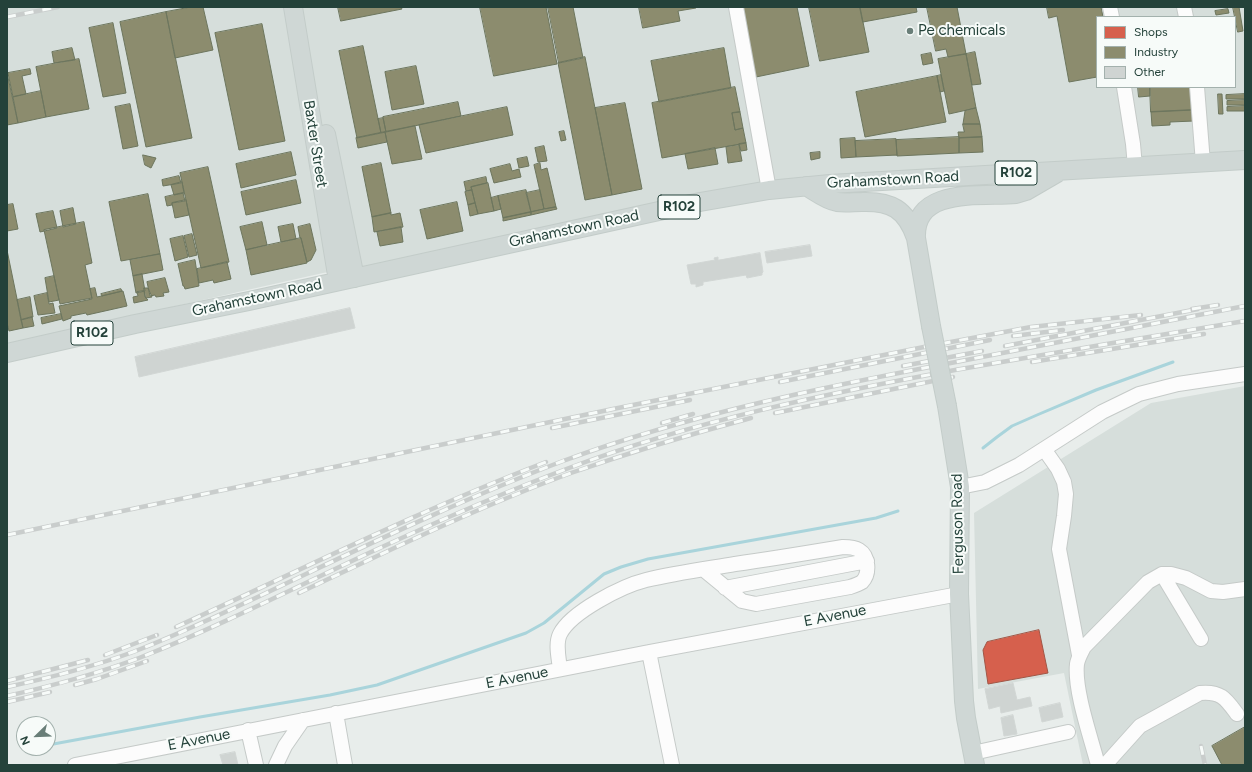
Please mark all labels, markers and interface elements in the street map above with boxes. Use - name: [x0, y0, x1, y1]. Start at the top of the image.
- legend: [1096, 16, 1236, 88]
- place label: Pe chemicals: [918, 22, 1005, 40]
- text: Shops: [1134, 25, 1168, 39]
- marker: Pe chemicals: [905, 26, 915, 36]
- text: Industry: [1134, 45, 1178, 59]
- text: Other: [1134, 65, 1165, 79]
- street label: Baxter Street: [299, 99, 331, 189]
- road number: R102: [995, 161, 1037, 185]
- street label: Grahamstown Road: [826, 168, 960, 192]
- road number: R102: [658, 195, 700, 219]
- street label: Grahamstown Road: [507, 206, 641, 252]
- street label: Grahamstown Road: [190, 275, 324, 321]
- road number: R102: [71, 321, 113, 345]
- street label: Ferguson Road: [948, 473, 968, 575]
- street label: E Avenue: [802, 601, 868, 631]
- street label: E Avenue: [484, 663, 550, 693]
- north arrow: [16, 716, 56, 756]
- street label: E Avenue: [166, 725, 232, 755]
- text: N: [18, 734, 33, 747]

